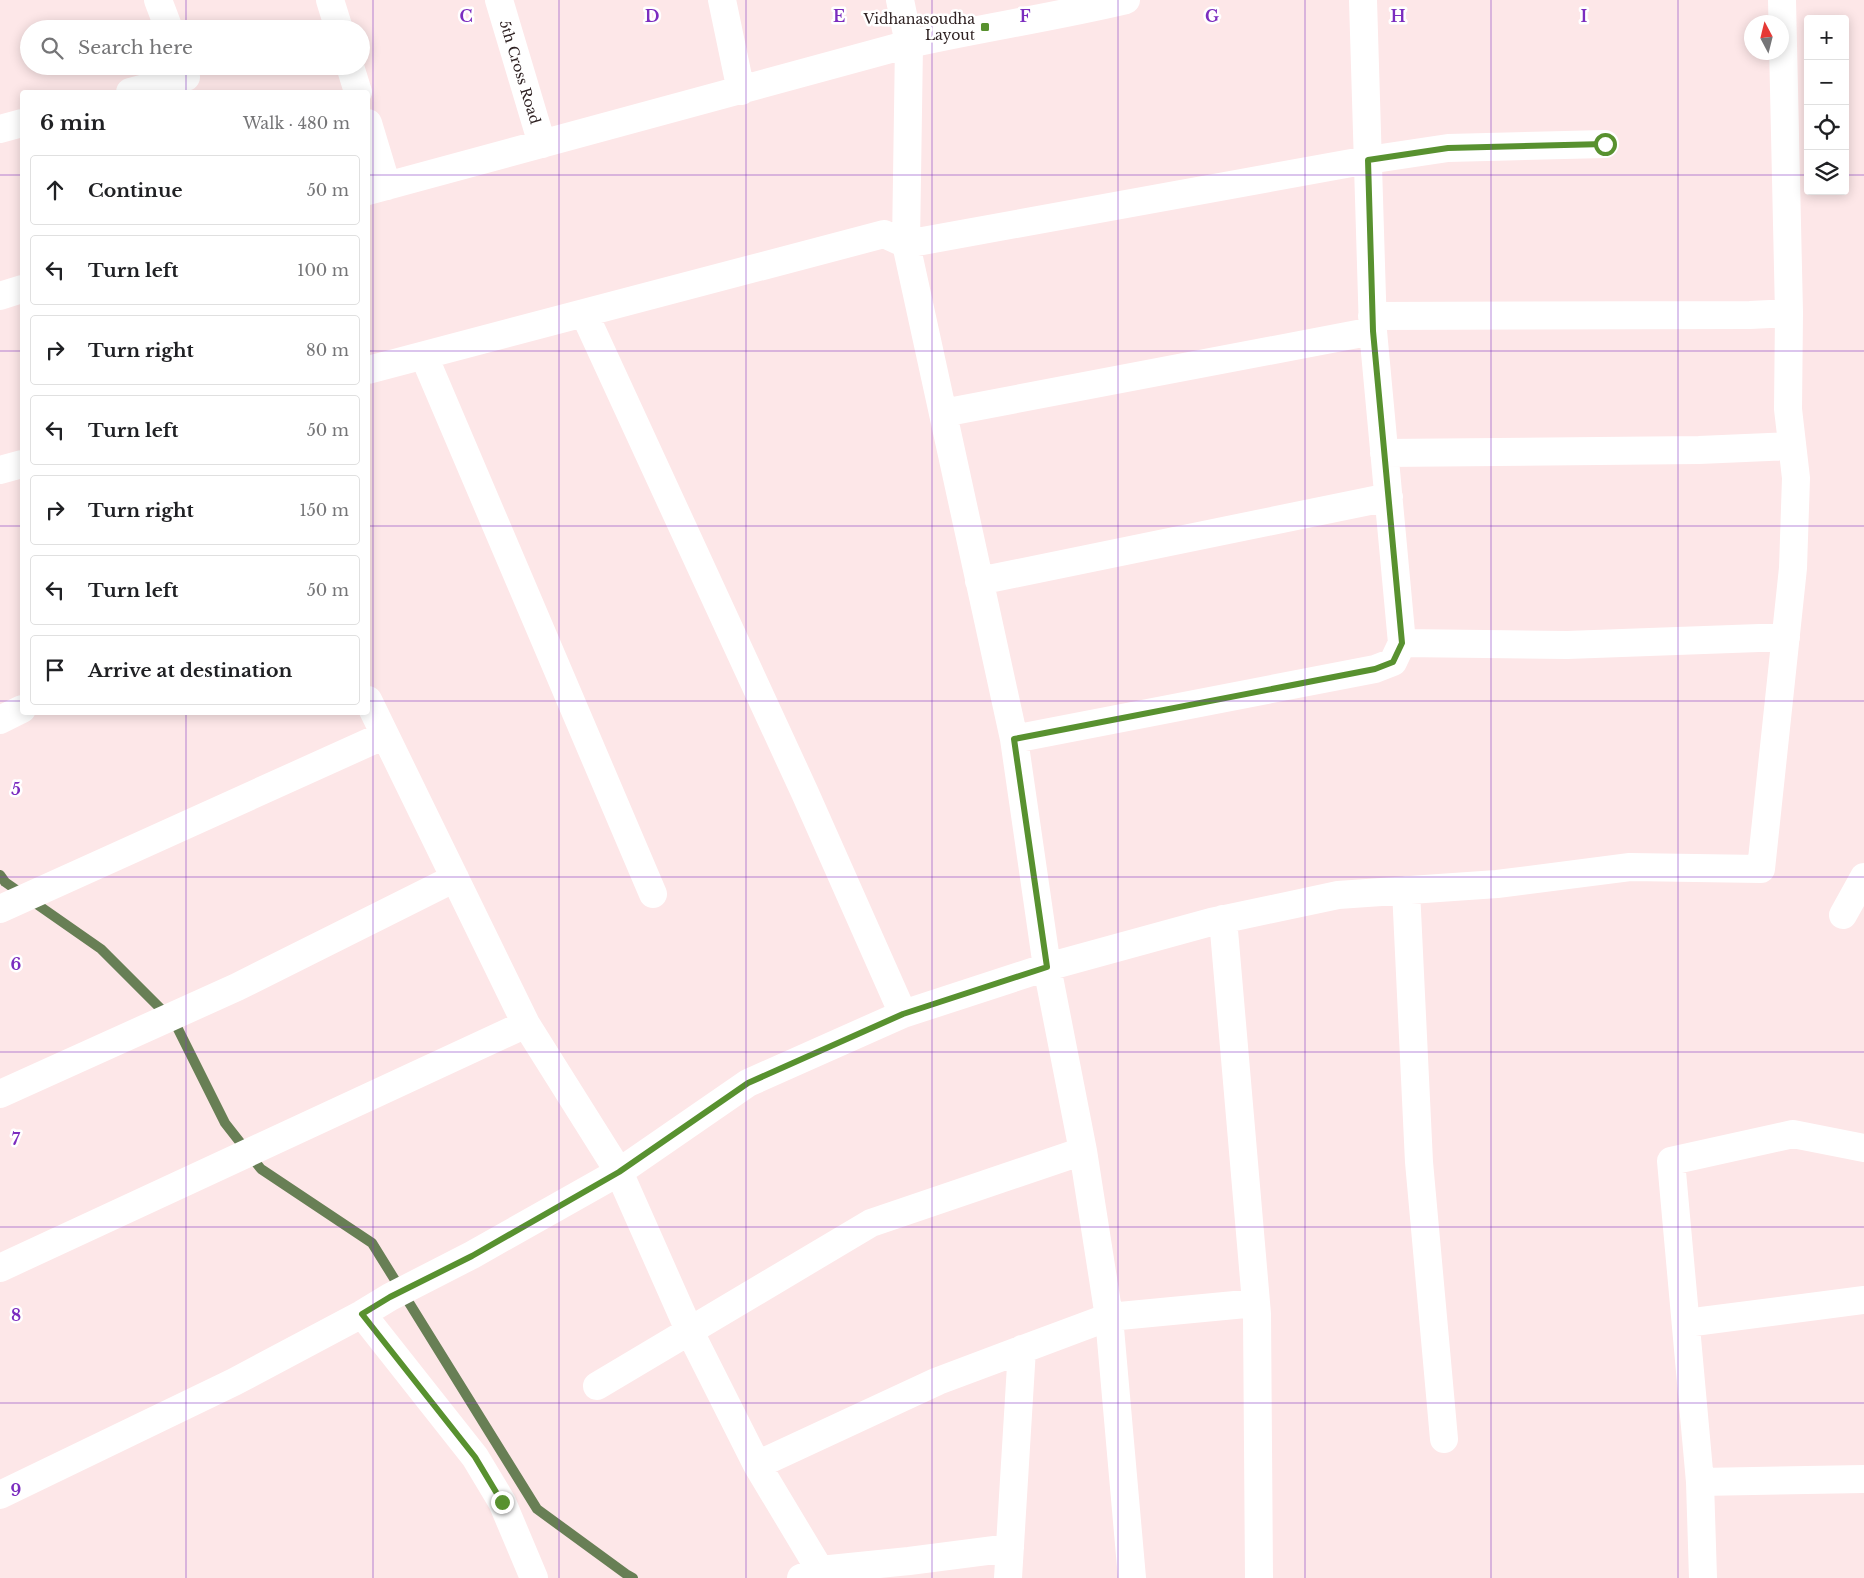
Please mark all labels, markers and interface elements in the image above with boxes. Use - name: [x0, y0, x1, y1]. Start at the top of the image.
- text: C: [459, 6, 473, 26]
- text: D: [645, 6, 659, 26]
- text: E: [833, 6, 845, 26]
- text: F: [1019, 6, 1031, 26]
- text: G: [1205, 6, 1219, 26]
- text: H: [1390, 6, 1406, 26]
- text: I: [1581, 6, 1588, 26]
- place label: Vidhanasoudha Layout: [862, 10, 976, 44]
- north arrow: [1744, 15, 1789, 60]
- map controls: [1804, 15, 1849, 195]
- button: +: [1804, 15, 1849, 60]
- street label: 5th Cross Road: [496, 18, 545, 127]
- search box: [20, 20, 370, 75]
- marker: Vidhanasoudha Layout: [979, 21, 991, 33]
- icon: search: [38, 34, 66, 62]
- text: Search here: [78, 36, 193, 59]
- button: −: [1804, 60, 1849, 105]
- button: locate: [1804, 105, 1849, 150]
- text: 6 min: [40, 110, 106, 136]
- text: Walk · 480 m: [243, 113, 350, 133]
- route start: [1594, 133, 1617, 156]
- button: layers: [1804, 150, 1849, 195]
- icon: ahead: [41, 176, 69, 204]
- text: Continue: [88, 179, 183, 202]
- text: 50 m: [307, 180, 349, 200]
- icon: left: [41, 256, 69, 284]
- text: Turn left: [88, 259, 179, 282]
- text: 100 m: [297, 260, 349, 280]
- icon: right: [41, 336, 69, 364]
- text: Turn right: [88, 339, 194, 362]
- text: 80 m: [306, 340, 349, 360]
- icon: left: [41, 416, 69, 444]
- text: Turn left: [88, 419, 179, 442]
- text: 50 m: [307, 420, 349, 440]
- icon: right: [41, 496, 69, 524]
- text: Turn right: [88, 499, 194, 522]
- text: 150 m: [300, 500, 349, 520]
- icon: left: [41, 576, 69, 604]
- text: Turn left: [88, 579, 179, 602]
- text: 50 m: [307, 580, 349, 600]
- icon: arrive: [41, 656, 69, 684]
- text: Arrive at destination: [88, 659, 292, 682]
- text: 5: [11, 779, 21, 799]
- text: 6: [11, 954, 22, 974]
- text: 7: [12, 1129, 21, 1149]
- text: 8: [11, 1305, 21, 1325]
- text: 9: [11, 1480, 22, 1500]
- route end: [491, 1491, 514, 1514]

